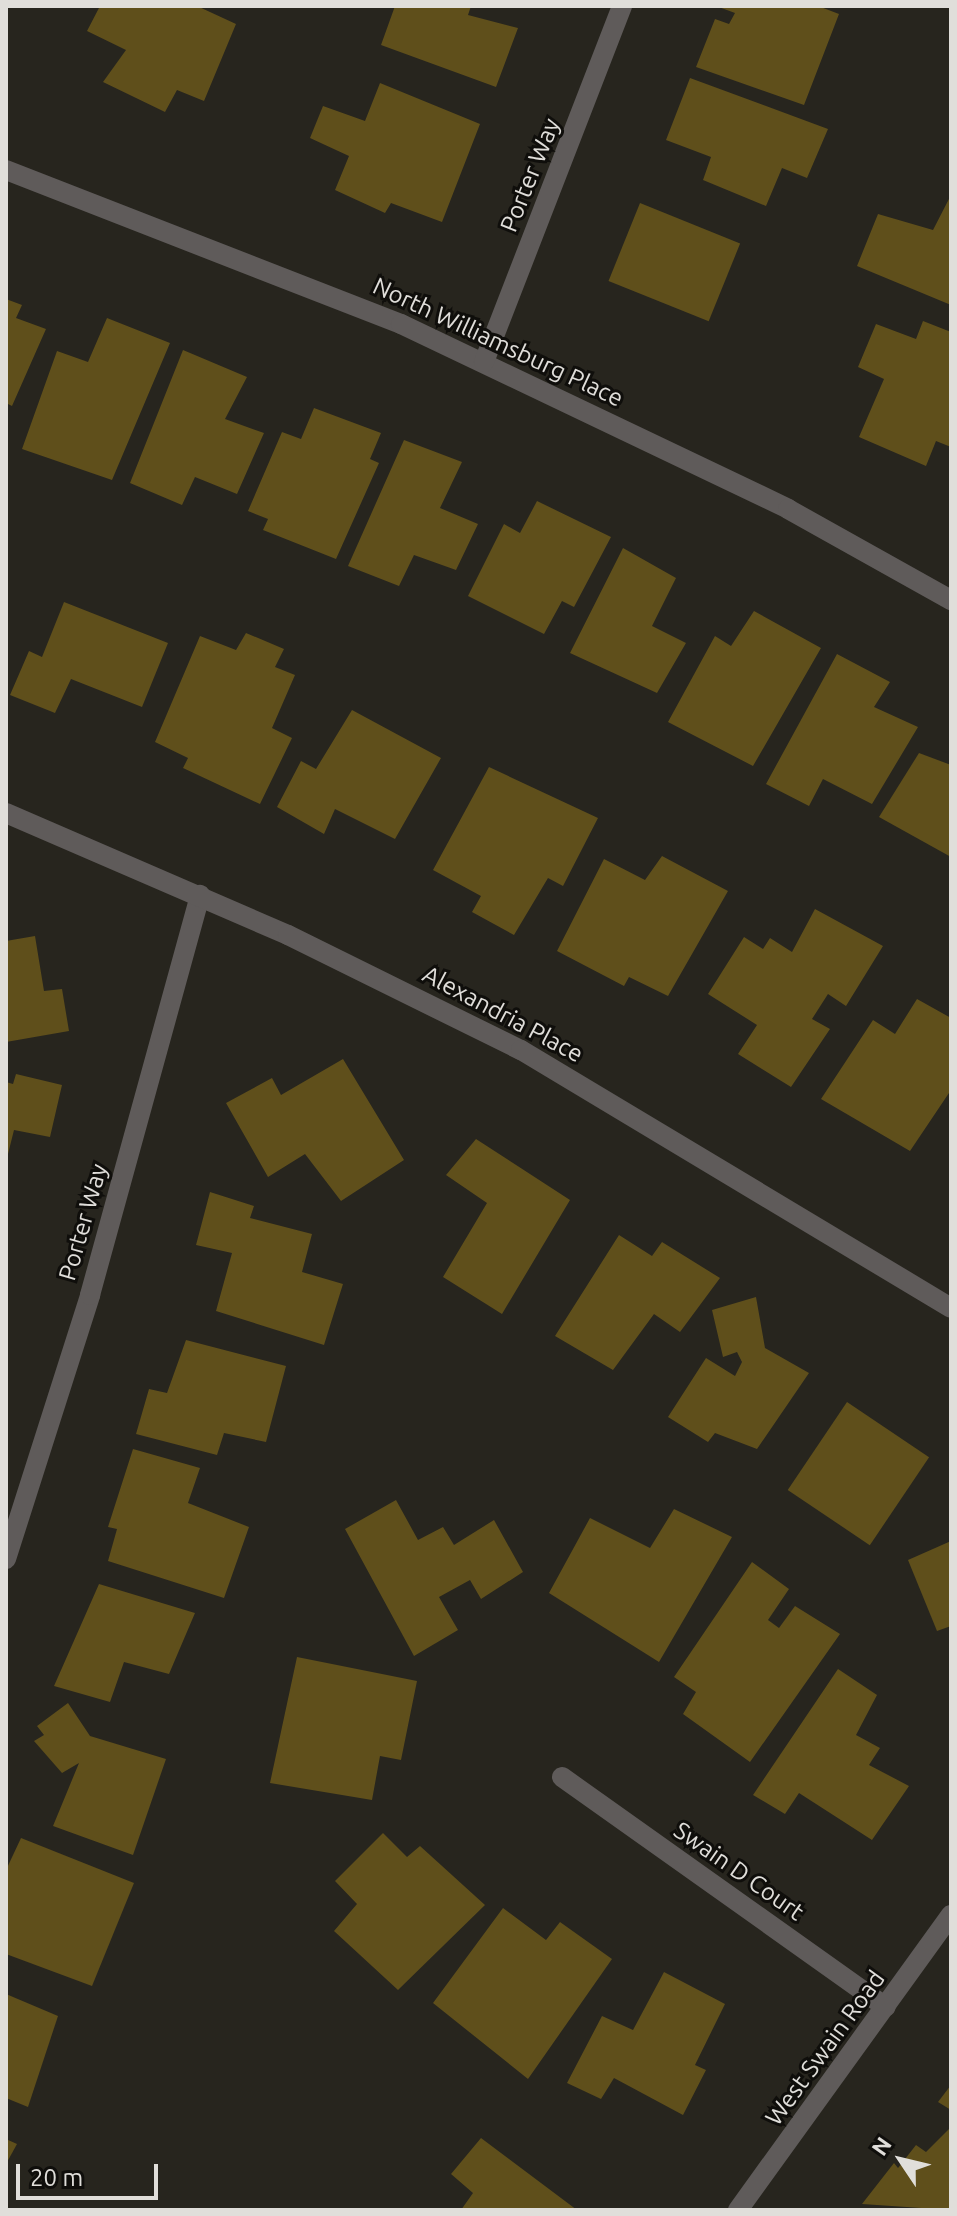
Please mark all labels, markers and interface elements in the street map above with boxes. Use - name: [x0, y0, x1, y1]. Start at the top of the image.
- street label: Porter Way: [494, 114, 566, 236]
- street label: North Williamsburg Place: [368, 271, 628, 413]
- street label: Alexandria Place: [418, 960, 588, 1068]
- street label: Porter Way: [53, 1160, 113, 1284]
- street label: Swain D Court: [669, 1816, 809, 1926]
- street label: West Swain Road: [759, 1965, 891, 2131]
- north arrow: [861, 2120, 941, 2200]
- text: N: [866, 2132, 896, 2160]
- scale bar: [20, 2148, 162, 2198]
- text: 20 m: [30, 2164, 83, 2191]

